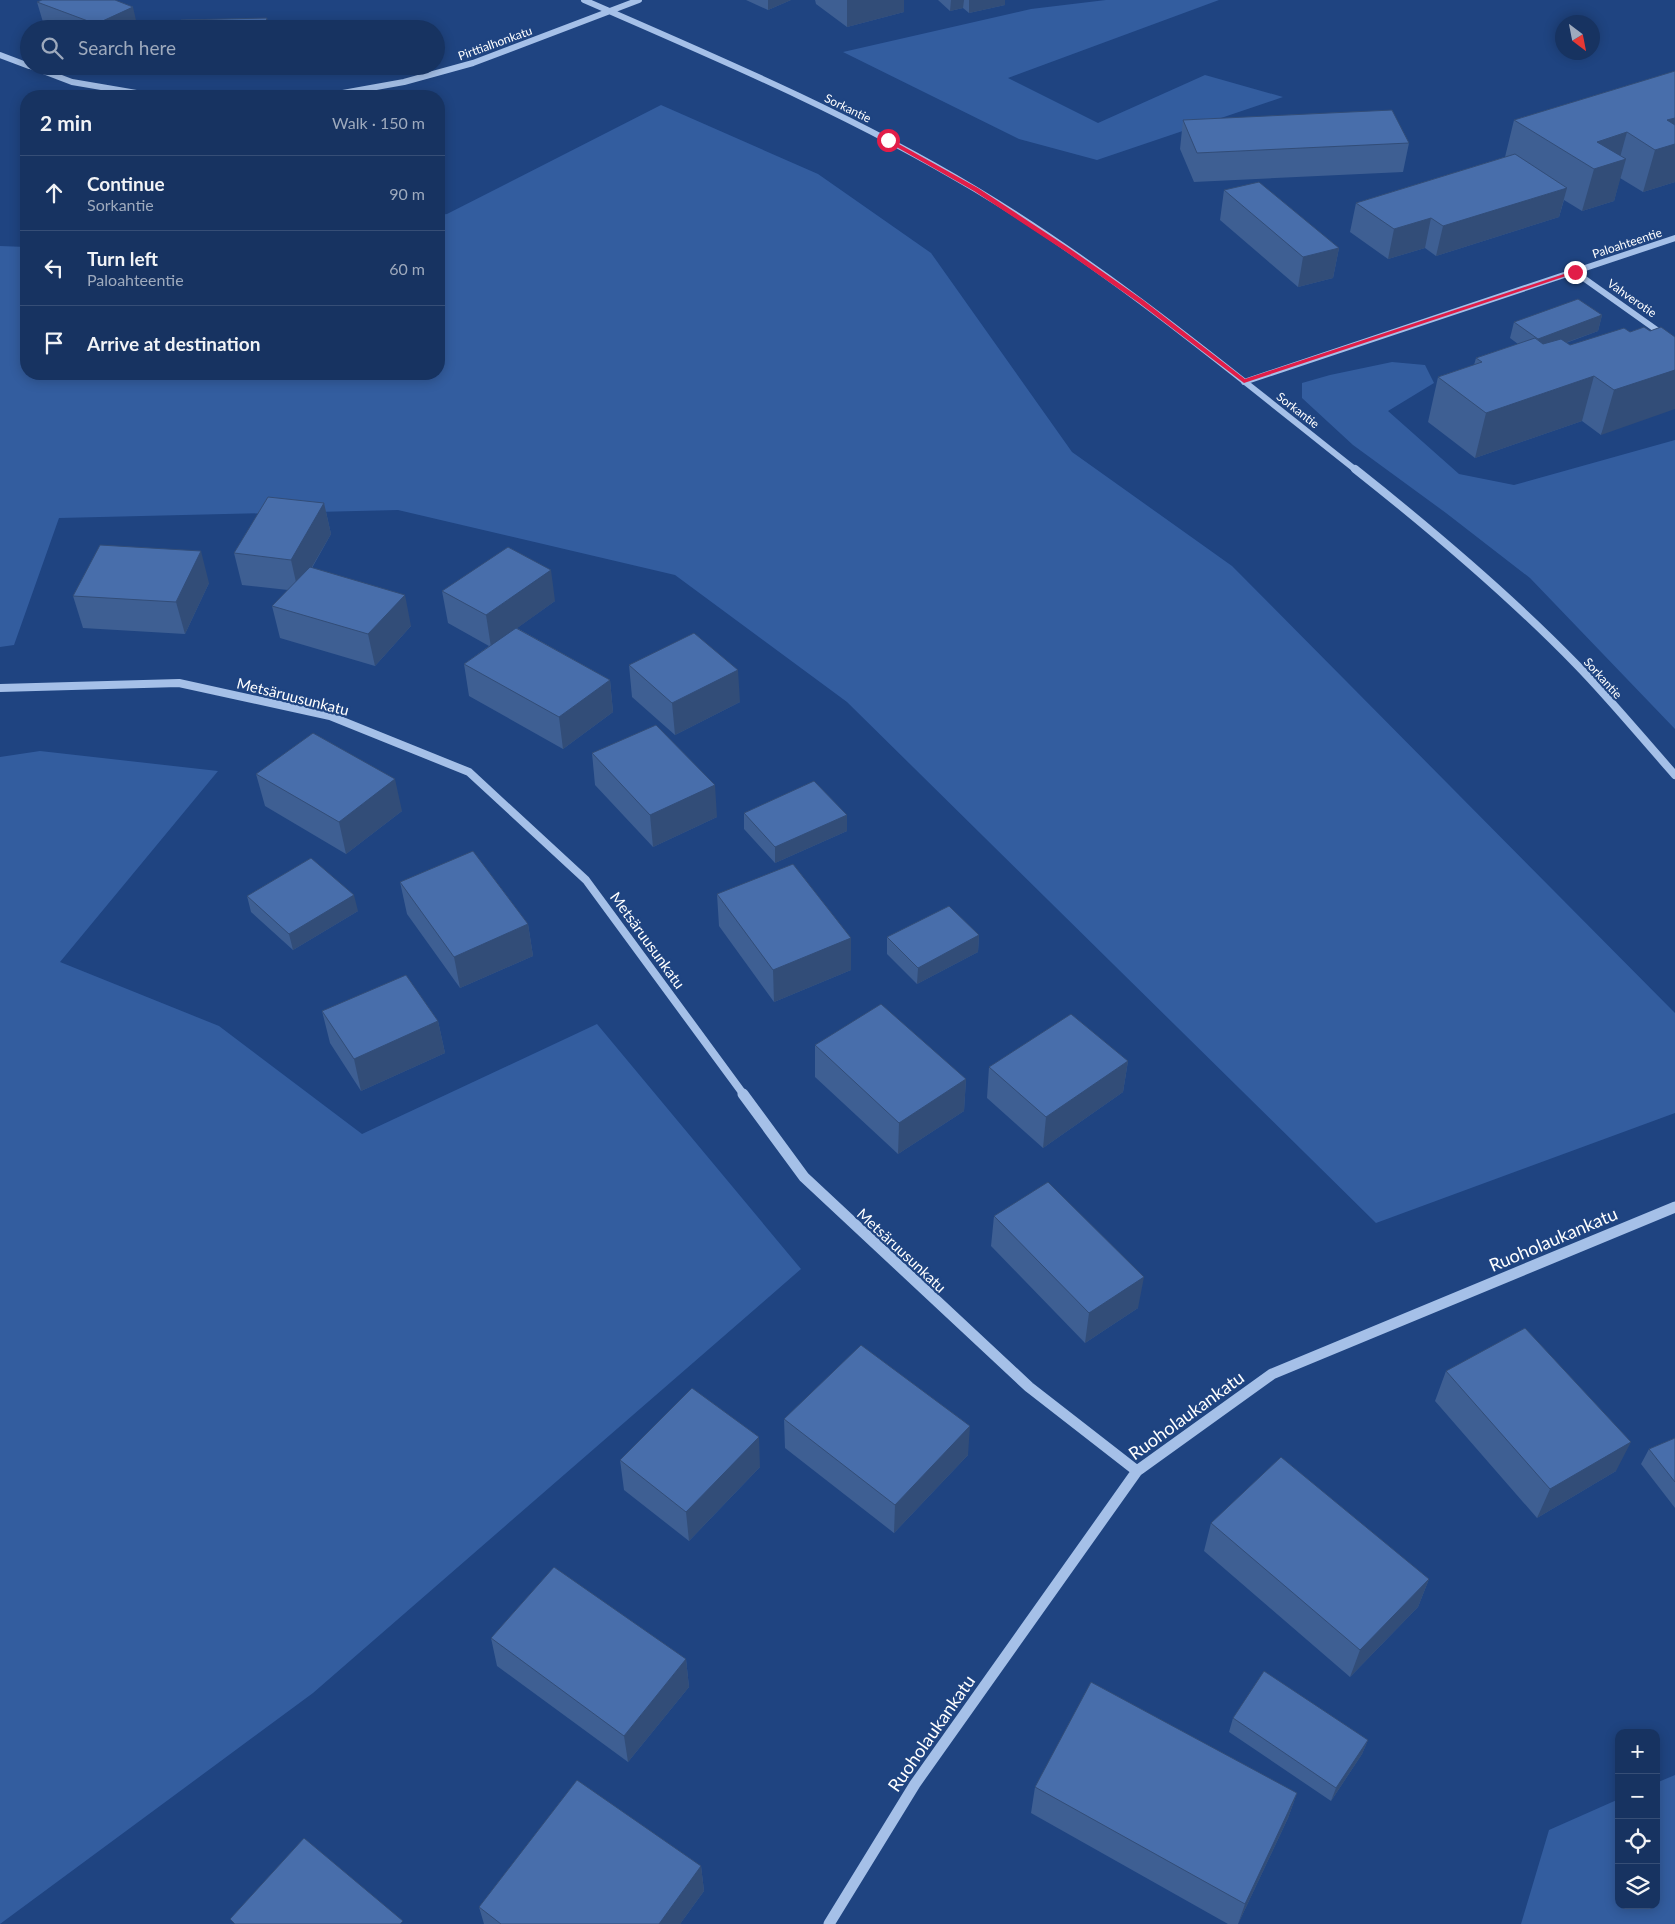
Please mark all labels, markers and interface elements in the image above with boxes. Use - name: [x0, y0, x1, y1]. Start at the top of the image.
- north arrow: [1555, 15, 1600, 60]
- search box: [20, 20, 445, 75]
- street label: Pirttialhonkatu: [456, 23, 534, 63]
- icon: search: [38, 34, 66, 62]
- text: Search here: [78, 36, 176, 59]
- street label: Sorkantie: [822, 90, 874, 126]
- text: 2 min: [40, 110, 92, 135]
- text: Walk · 150 m: [332, 113, 425, 132]
- route start: [877, 129, 900, 152]
- text: Continue: [87, 172, 165, 195]
- icon: ahead: [40, 179, 68, 207]
- text: 90 m: [389, 184, 425, 203]
- text: Sorkantie: [87, 195, 154, 214]
- street label: Paloahteentie: [1590, 225, 1664, 261]
- text: Turn left: [87, 247, 158, 270]
- icon: left: [40, 254, 68, 282]
- text: 60 m: [389, 259, 425, 278]
- route end: [1564, 261, 1587, 284]
- text: Paloahteentie: [87, 270, 184, 289]
- street label: Vahverotie: [1604, 276, 1660, 320]
- icon: arrive: [40, 329, 68, 357]
- text: Arrive at destination: [87, 332, 260, 355]
- street label: Sorkantie: [1274, 389, 1322, 431]
- street label: Sorkantie: [1581, 654, 1625, 702]
- street label: Metsäruusunkatu: [235, 673, 351, 719]
- street label: Metsäruusunkatu: [607, 888, 689, 992]
- street label: Ruoholaukankatu: [1486, 1202, 1620, 1276]
- street label: Metsäruusunkatu: [854, 1204, 950, 1296]
- street label: Ruoholaukankatu: [1124, 1366, 1248, 1464]
- street label: Ruoholaukankatu: [883, 1670, 979, 1796]
- map controls: [1615, 1729, 1660, 1909]
- button: +: [1615, 1729, 1660, 1774]
- button: −: [1615, 1774, 1660, 1819]
- button: locate: [1615, 1819, 1660, 1864]
- button: layers: [1615, 1864, 1660, 1909]

